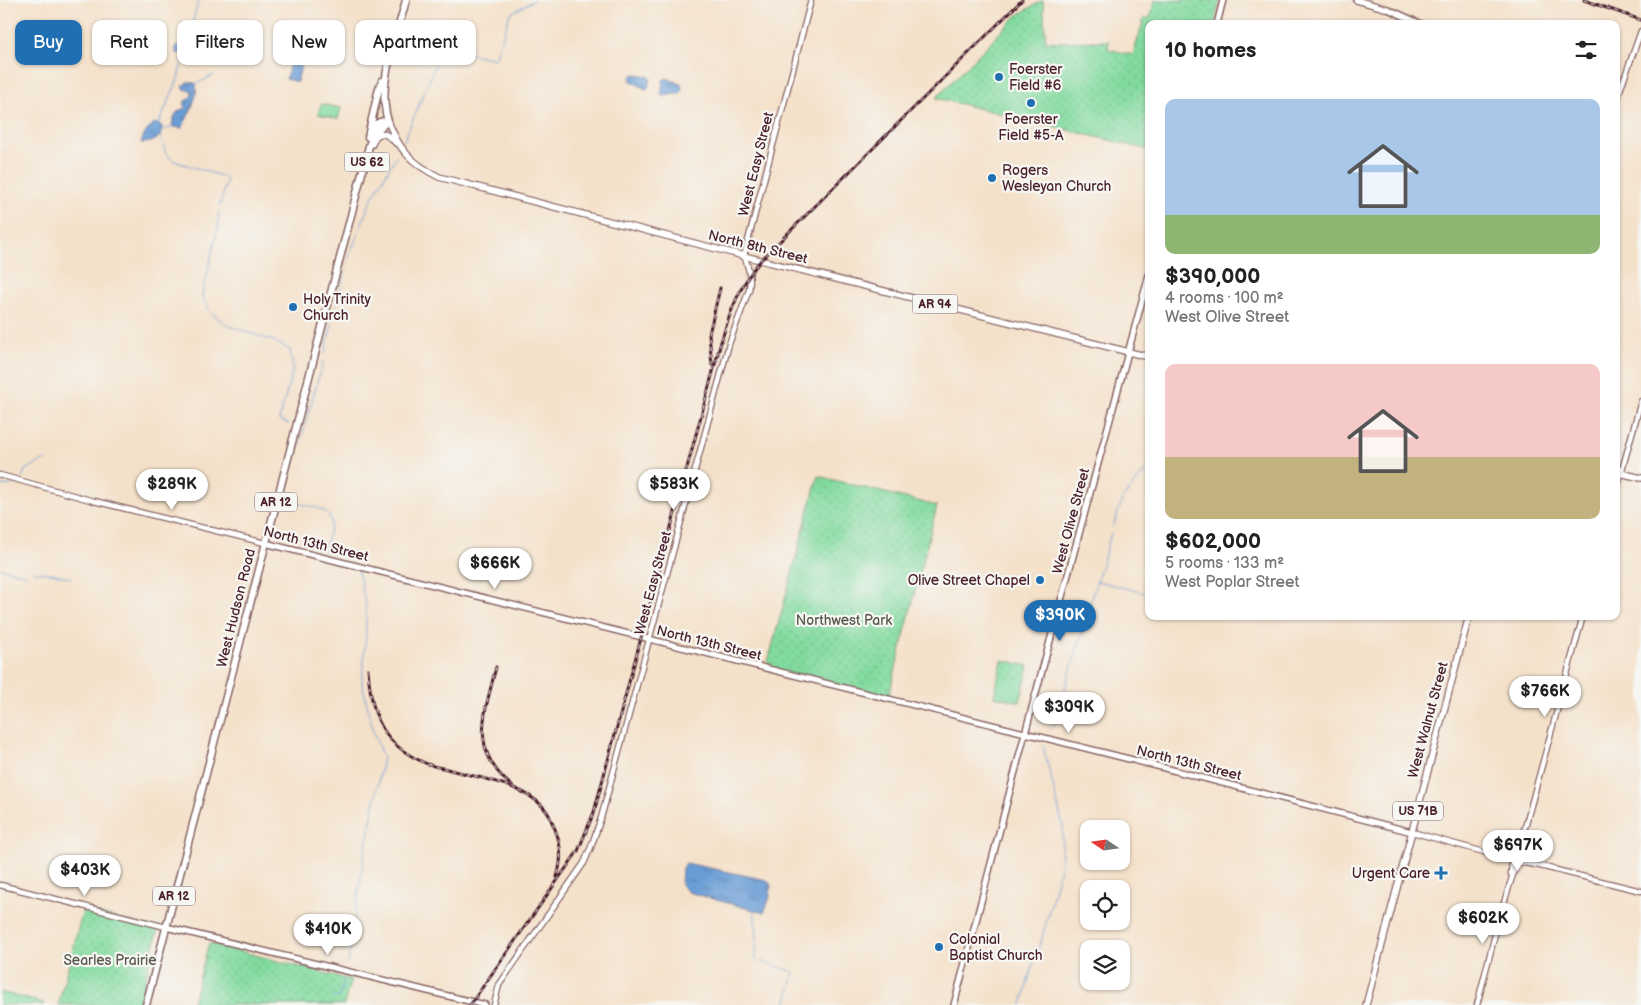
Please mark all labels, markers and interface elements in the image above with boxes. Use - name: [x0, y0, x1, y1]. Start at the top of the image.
- chip: Buy: [15, 20, 82, 65]
- chip: Rent: [92, 20, 167, 65]
- chip: Filters: [177, 20, 263, 65]
- chip: New: [273, 20, 345, 65]
- chip: Apartment: [355, 20, 476, 65]
- icon: filters: [1572, 36, 1600, 64]
- text: 10 homes: [1165, 38, 1256, 63]
- place label: Foerster Field #6: [1009, 61, 1063, 94]
- marker: Foerster Field #6: [993, 71, 1005, 83]
- marker: Foerster Field #5-A: [1025, 97, 1037, 109]
- street label: West Easy Street: [735, 109, 777, 218]
- place label: Foerster Field #5-A: [998, 111, 1064, 144]
- icon: home: [1338, 131, 1428, 221]
- road number: US 62: [344, 152, 390, 172]
- place label: Rogers Wesleyan Church: [1002, 162, 1112, 195]
- marker: Rogers Wesleyan Church: [986, 172, 998, 184]
- street label: North 8th Street: [707, 226, 810, 268]
- text: $390,000: [1165, 264, 1260, 289]
- text: 4 rooms · 100 m²: [1165, 289, 1284, 308]
- place label: Holy Trinity Church: [303, 291, 372, 324]
- road number: AR 94: [912, 294, 958, 314]
- marker: Holy Trinity Church: [287, 301, 299, 313]
- text: West Olive Street: [1165, 308, 1289, 327]
- icon: home: [1338, 396, 1428, 486]
- street label: West Olive Street: [1049, 466, 1093, 576]
- pin: $289K: [137, 468, 207, 511]
- pin: $583K: [639, 468, 709, 511]
- text: $289K: [147, 475, 197, 494]
- text: $583K: [649, 475, 699, 494]
- road number: AR 12: [255, 492, 297, 512]
- street label: North 13th Street: [262, 523, 371, 565]
- street label: West Easy Street: [631, 529, 675, 637]
- text: $602,000: [1165, 529, 1261, 554]
- street label: West Hudson Road: [213, 547, 259, 669]
- pin: $666K: [460, 548, 530, 590]
- text: $666K: [470, 554, 520, 573]
- text: 5 rooms · 133 m²: [1165, 554, 1284, 573]
- place label: Olive Street Chapel: [908, 572, 1030, 589]
- text: West Poplar Street: [1165, 573, 1299, 592]
- marker: Olive Street Chapel: [1034, 574, 1046, 586]
- pin: $390K: [1025, 600, 1095, 642]
- text: $390K: [1035, 606, 1085, 625]
- park label: Northwest Park: [796, 612, 892, 629]
- street label: North 13th Street: [655, 622, 764, 664]
- street label: West Walnut Street: [1404, 659, 1452, 780]
- pin: $766K: [1510, 676, 1580, 718]
- text: $766K: [1520, 682, 1570, 701]
- pin: $309K: [1034, 692, 1104, 734]
- text: $309K: [1044, 698, 1094, 717]
- street label: North 13th Street: [1135, 742, 1244, 784]
- road number: US 71B: [1393, 801, 1443, 820]
- north arrow: [1080, 820, 1130, 870]
- map controls: [1080, 820, 1130, 990]
- pin: $697K: [1483, 830, 1553, 872]
- text: $697K: [1493, 836, 1543, 855]
- pin: $403K: [50, 854, 120, 897]
- text: $403K: [60, 861, 110, 880]
- place label: Urgent Care: [1352, 865, 1430, 882]
- marker: Urgent Care: [1434, 866, 1448, 880]
- button: locate: [1080, 880, 1130, 930]
- road number: AR 12: [153, 886, 195, 906]
- pin: $602K: [1448, 902, 1518, 945]
- text: $602K: [1458, 909, 1508, 928]
- pin: $410K: [293, 914, 363, 956]
- text: $410K: [304, 920, 352, 939]
- place label: Colonial Baptist Church: [949, 931, 1043, 964]
- button: layers: [1080, 940, 1130, 990]
- marker: Colonial Baptist Church: [933, 941, 945, 953]
- park label: Searles Prairie: [63, 952, 157, 969]

